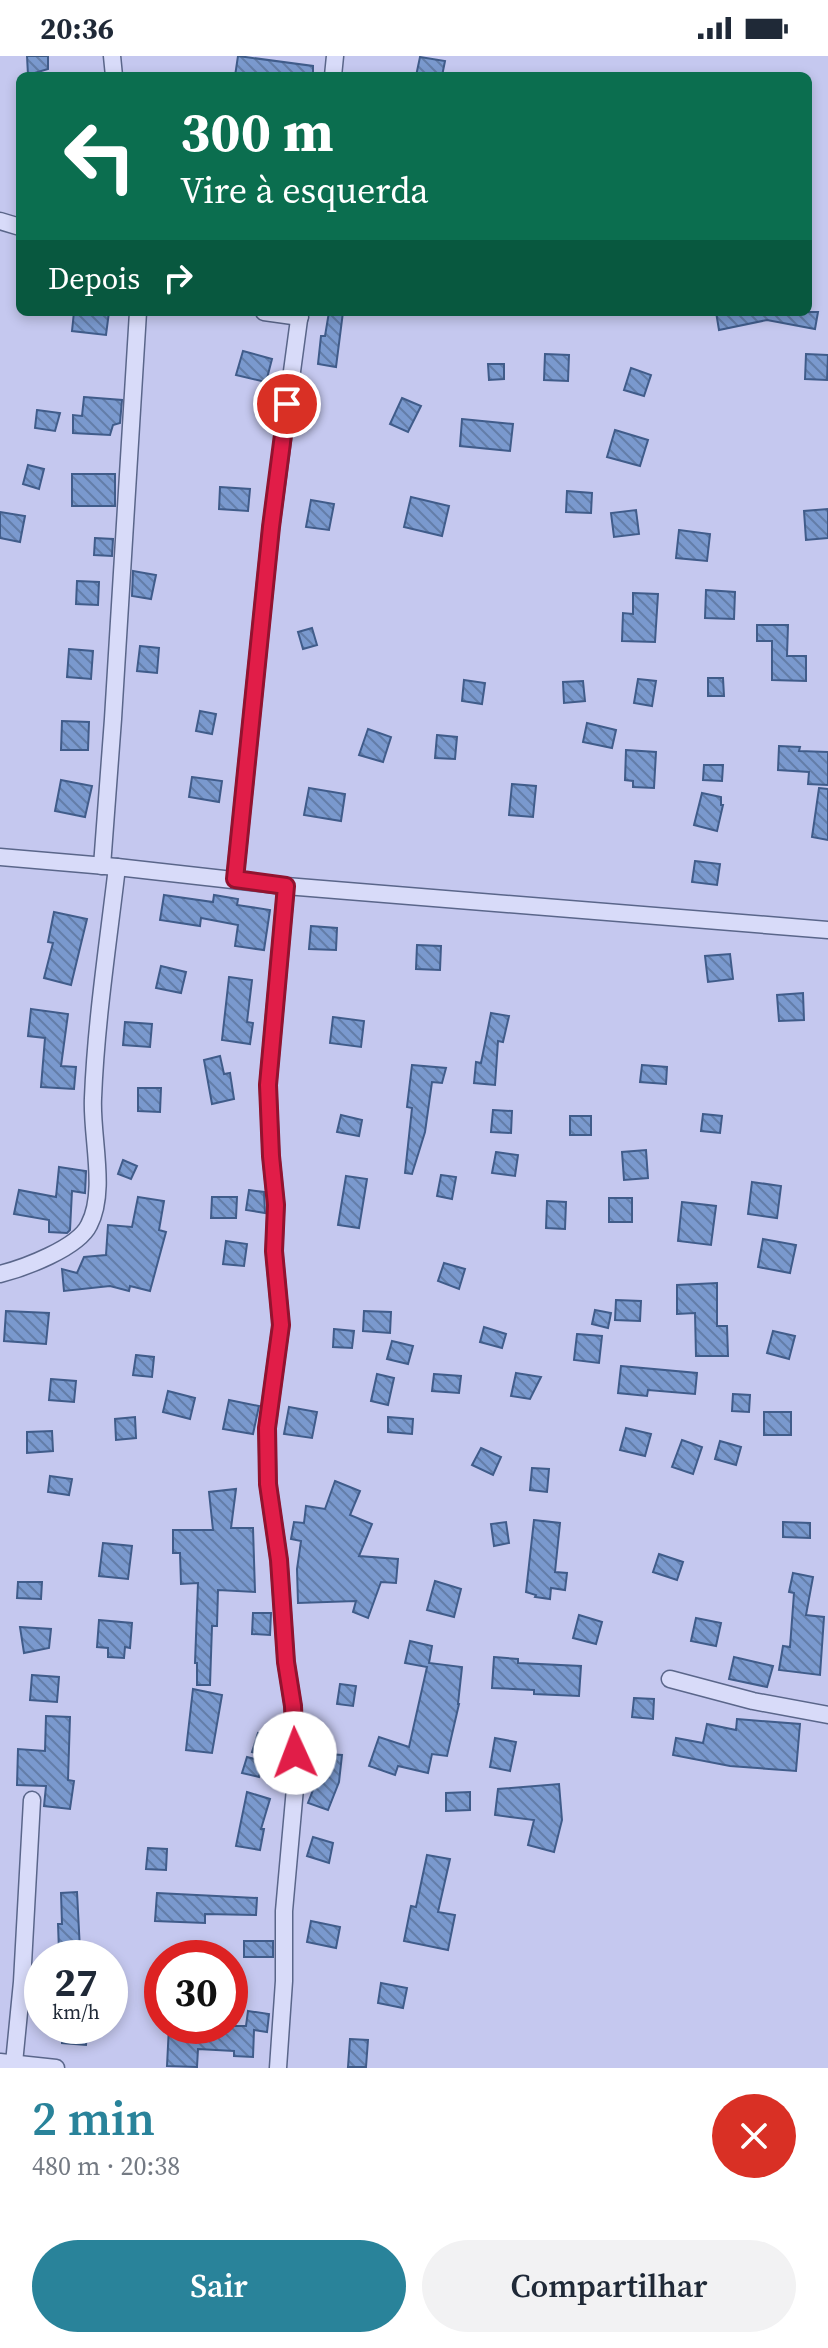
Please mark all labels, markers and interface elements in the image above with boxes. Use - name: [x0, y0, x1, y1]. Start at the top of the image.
- text: 20:36: [40, 8, 114, 49]
- text: 300 m: [180, 93, 334, 170]
- icon: left: [48, 104, 152, 208]
- text: Vire à esquerda: [180, 166, 429, 215]
- icon: right: [156, 256, 200, 300]
- text: Depois: [48, 258, 140, 299]
- pin: [253, 370, 321, 438]
- icon: arrive: [265, 382, 309, 426]
- position arrow: [253, 1711, 337, 1795]
- speed limit sign: 30: [144, 1940, 248, 2044]
- text: 27: [54, 1955, 98, 2009]
- text: km/h: [52, 1998, 100, 2026]
- text: 2 min: [32, 2085, 155, 2151]
- button: close: [712, 2094, 796, 2178]
- text: 480 m · 20:38: [32, 2148, 180, 2184]
- button: Sair: [32, 2240, 406, 2332]
- button: Compartilhar: [422, 2240, 796, 2332]

